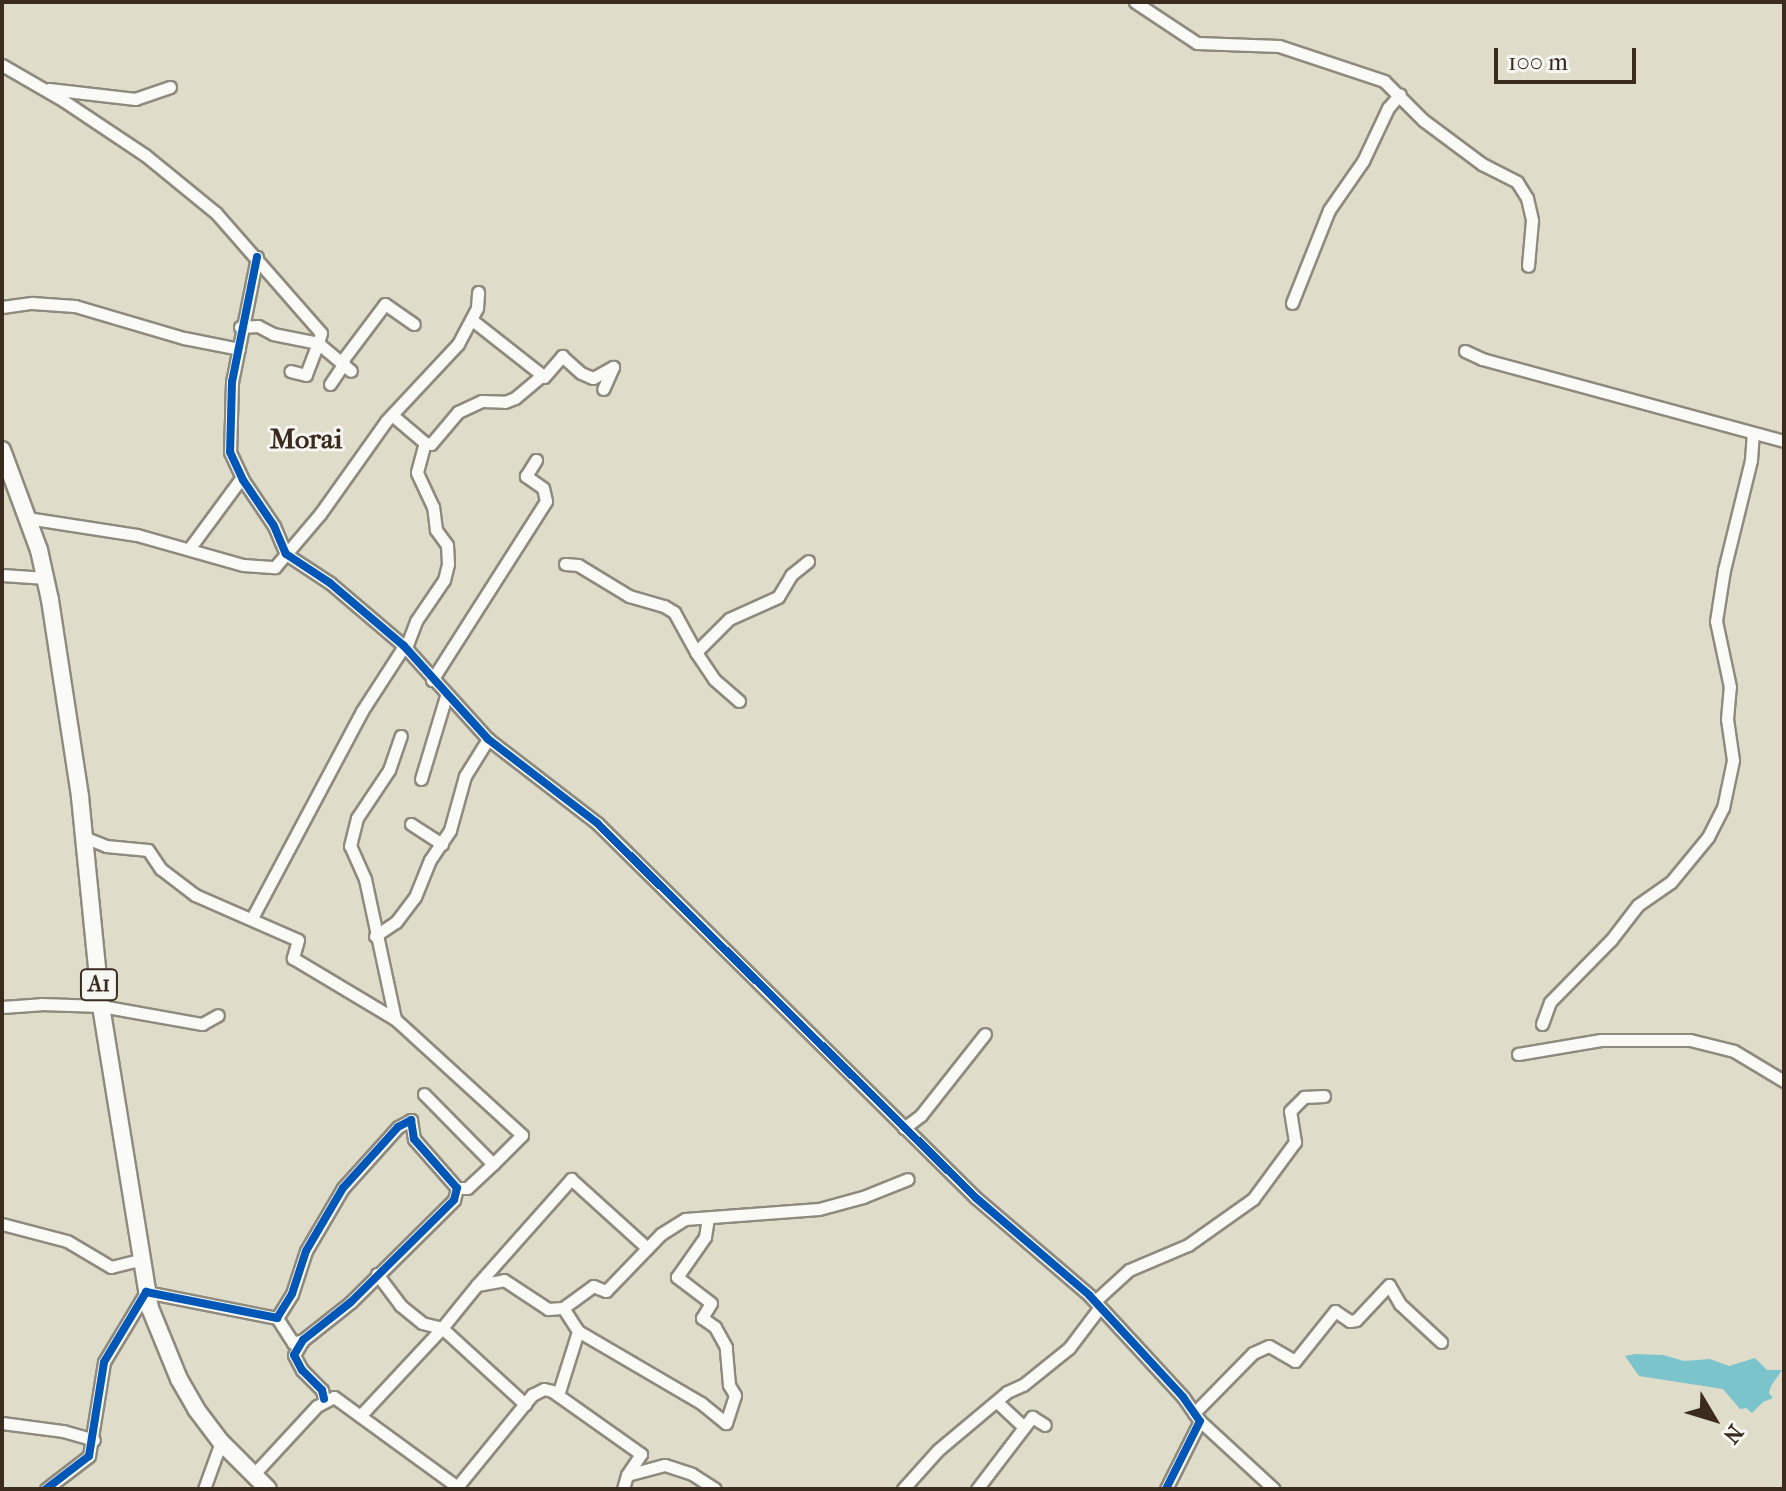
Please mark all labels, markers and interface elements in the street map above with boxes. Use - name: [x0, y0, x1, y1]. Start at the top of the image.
- scale bar: [1498, 32, 1640, 82]
- text: 100 m: [1508, 48, 1568, 76]
- district label: Morai: [270, 422, 342, 456]
- road number: A1: [79, 967, 119, 1003]
- north arrow: [1674, 1379, 1754, 1459]
- text: N: [1718, 1419, 1748, 1448]

